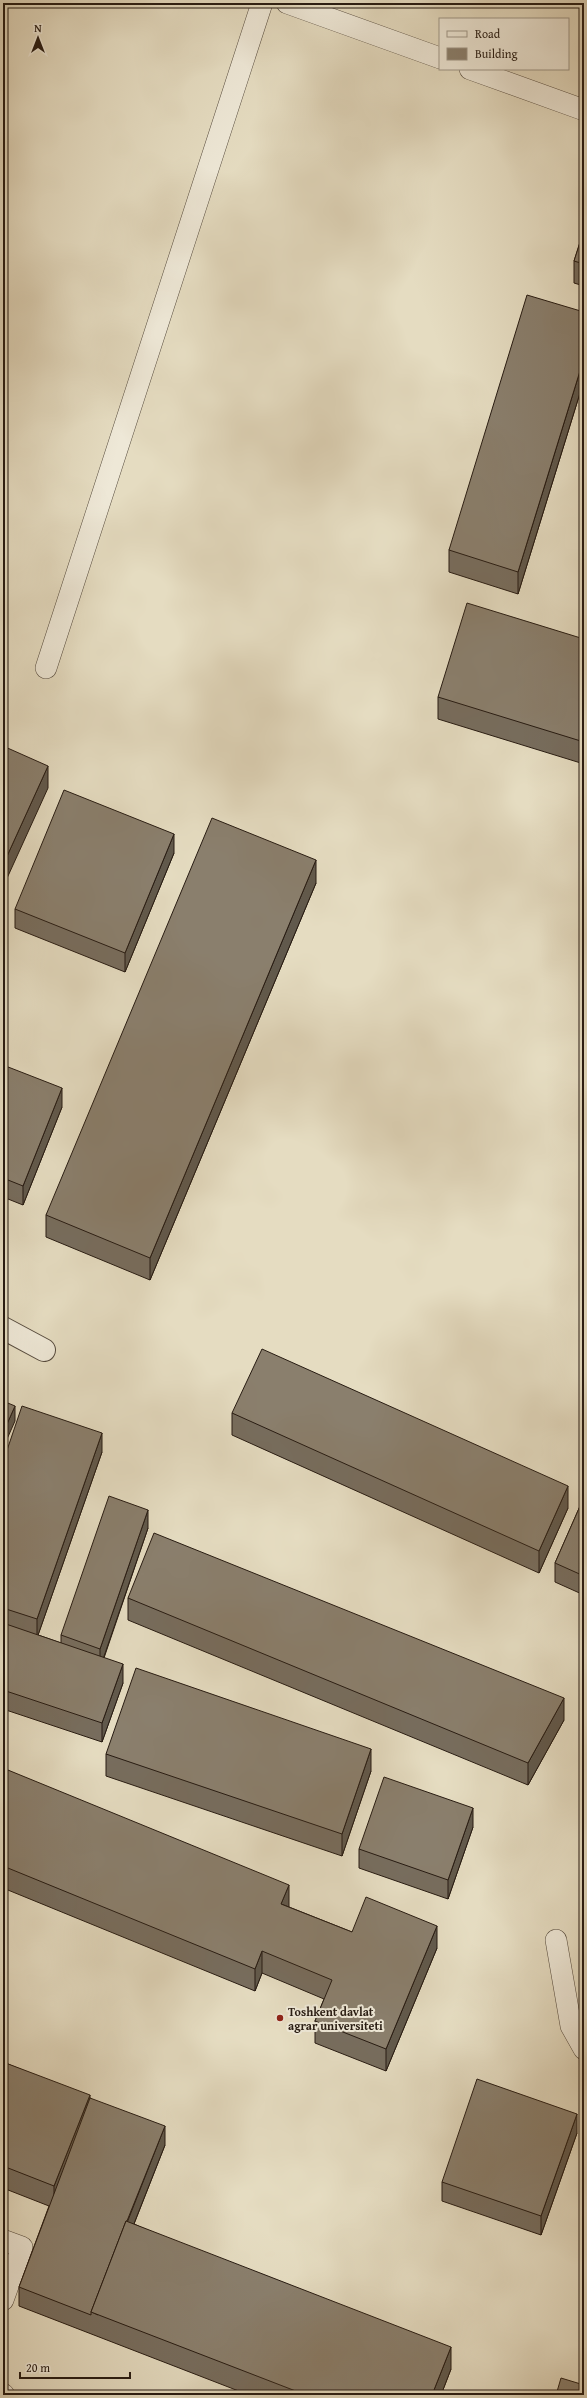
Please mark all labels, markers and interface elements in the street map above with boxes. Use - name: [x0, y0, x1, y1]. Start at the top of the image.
- north arrow: [18, 18, 58, 58]
- legend: [439, 18, 569, 70]
- text: N: [34, 20, 42, 36]
- text: Road: [475, 25, 501, 42]
- text: Building: [475, 45, 518, 62]
- place label: Toshkent davlat agrar universiteti: [288, 2003, 383, 2034]
- marker: Toshkent davlat agrar universiteti: [275, 2013, 285, 2023]
- scale bar: [20, 2354, 130, 2380]
- text: 20 m: [26, 2359, 50, 2376]

